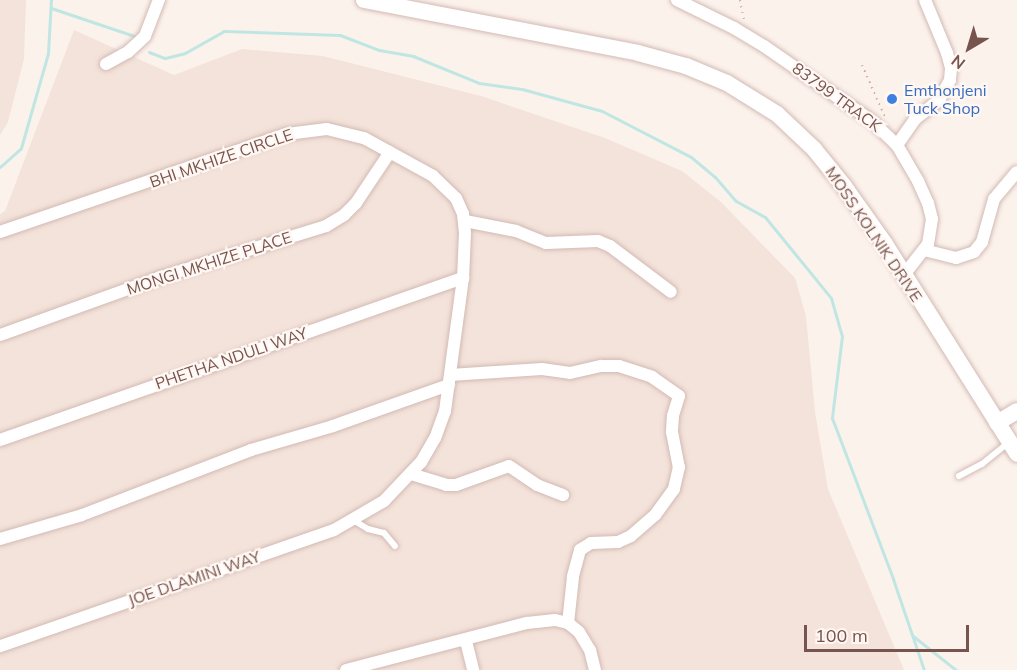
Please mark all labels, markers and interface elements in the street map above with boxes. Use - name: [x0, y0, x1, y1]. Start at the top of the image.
- north arrow: [939, 18, 999, 78]
- text: N: [947, 51, 969, 74]
- street label: 83799 TRACK: [789, 58, 885, 136]
- place label: Emthonjeni Tuck Shop: [904, 80, 987, 118]
- marker: Emthonjeni Tuck Shop: [885, 92, 899, 106]
- street label: BHI MKHIZE CIRCLE: [147, 125, 295, 191]
- street label: MOSS KOLNIK DRIVE: [822, 163, 926, 305]
- street label: MONGI MKHIZE PLACE: [124, 227, 294, 299]
- street label: PHETHA NDULI WAY: [152, 323, 310, 393]
- street label: JOE DLAMINI WAY: [125, 546, 263, 610]
- scale bar: [807, 613, 972, 651]
- text: 100 m: [815, 624, 868, 647]

